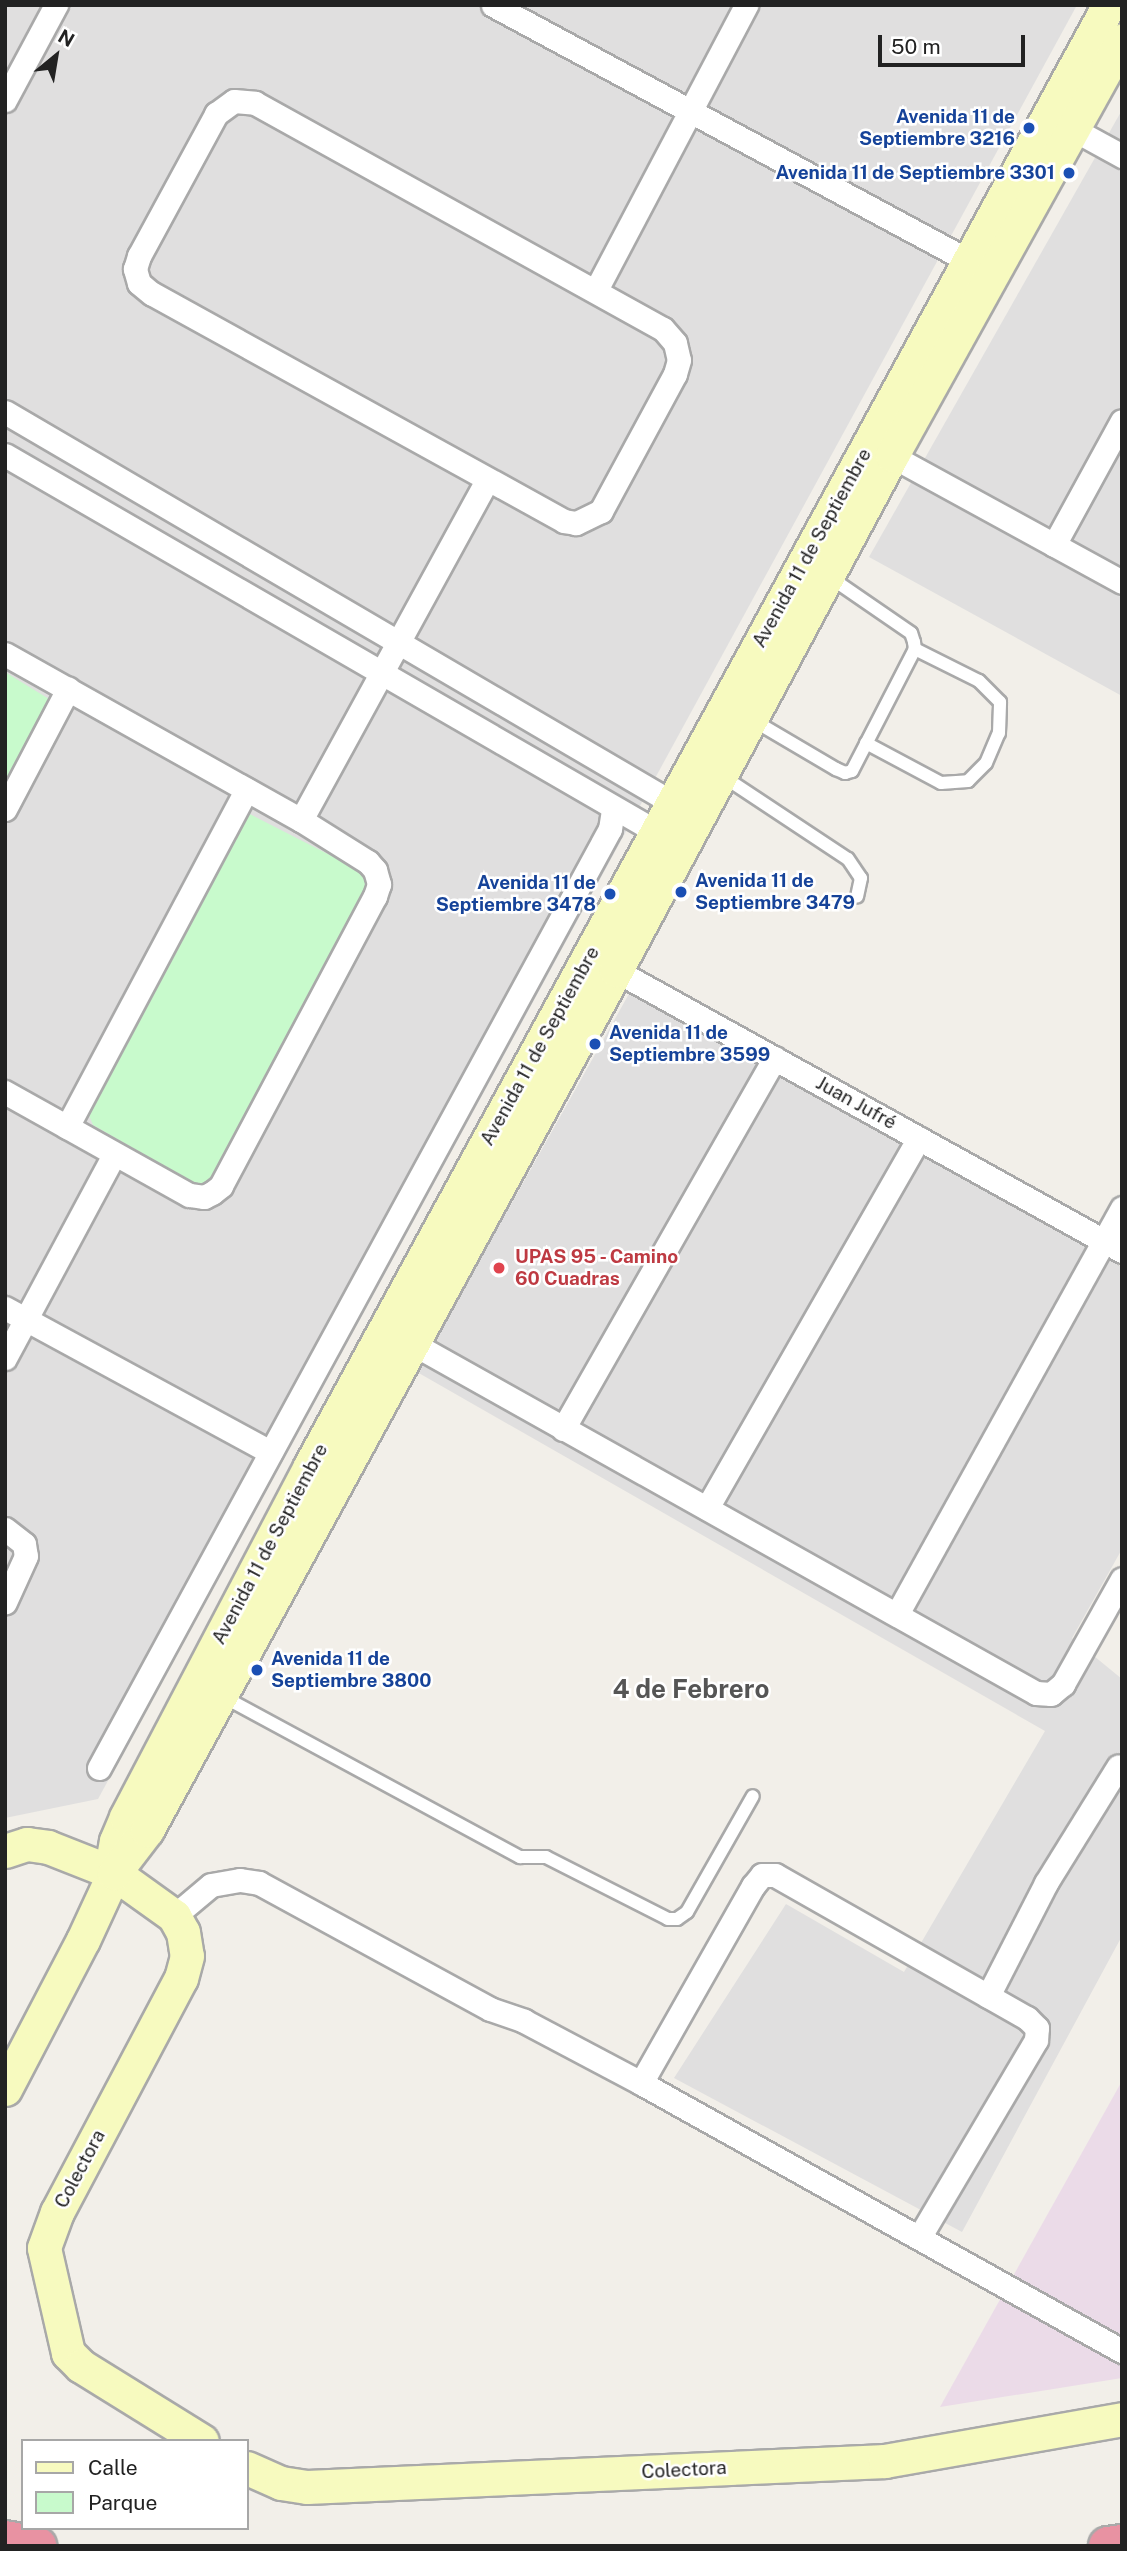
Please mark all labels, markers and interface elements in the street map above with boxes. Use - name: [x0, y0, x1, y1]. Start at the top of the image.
- north arrow: [21, 21, 91, 91]
- scale bar: [882, 21, 1029, 65]
- text: N: [55, 25, 78, 51]
- text: 50 m: [891, 34, 941, 59]
- place label: Avenida 11 de Septiembre 3216: [859, 106, 1015, 150]
- marker: Avenida 11 de Septiembre 3216: [1021, 120, 1037, 136]
- place label: Avenida 11 de Septiembre 3301: [775, 162, 1055, 184]
- marker: Avenida 11 de Septiembre 3301: [1061, 165, 1077, 181]
- street label: Avenida 11 de Septiembre: [748, 444, 876, 652]
- place label: Avenida 11 de Septiembre 3479: [695, 870, 855, 914]
- place label: Avenida 11 de Septiembre 3478: [436, 872, 596, 916]
- marker: Avenida 11 de Septiembre 3479: [673, 884, 689, 900]
- marker: Avenida 11 de Septiembre 3478: [602, 886, 618, 902]
- street label: Avenida 11 de Septiembre: [476, 942, 604, 1150]
- place label: Avenida 11 de Septiembre 3599: [609, 1022, 770, 1066]
- marker: Avenida 11 de Septiembre 3599: [587, 1036, 603, 1052]
- street label: Juan Jufré: [812, 1072, 900, 1134]
- place label: UPAS 95 - Camino 60 Cuadras: [515, 1246, 681, 1290]
- marker: UPAS 95 - Camino 60 Cuadras: [489, 1258, 509, 1278]
- street label: Avenida 11 de Septiembre: [207, 1440, 333, 1648]
- place label: Avenida 11 de Septiembre 3800: [271, 1648, 431, 1692]
- marker: Avenida 11 de Septiembre 3800: [249, 1662, 265, 1678]
- district label: 4 de Febrero: [612, 1673, 770, 1705]
- street label: Colectora: [50, 2126, 110, 2212]
- legend: [21, 2439, 248, 2530]
- text: Calle: [88, 2455, 138, 2480]
- street label: Colectora: [641, 2456, 727, 2484]
- text: Parque: [88, 2490, 157, 2515]

